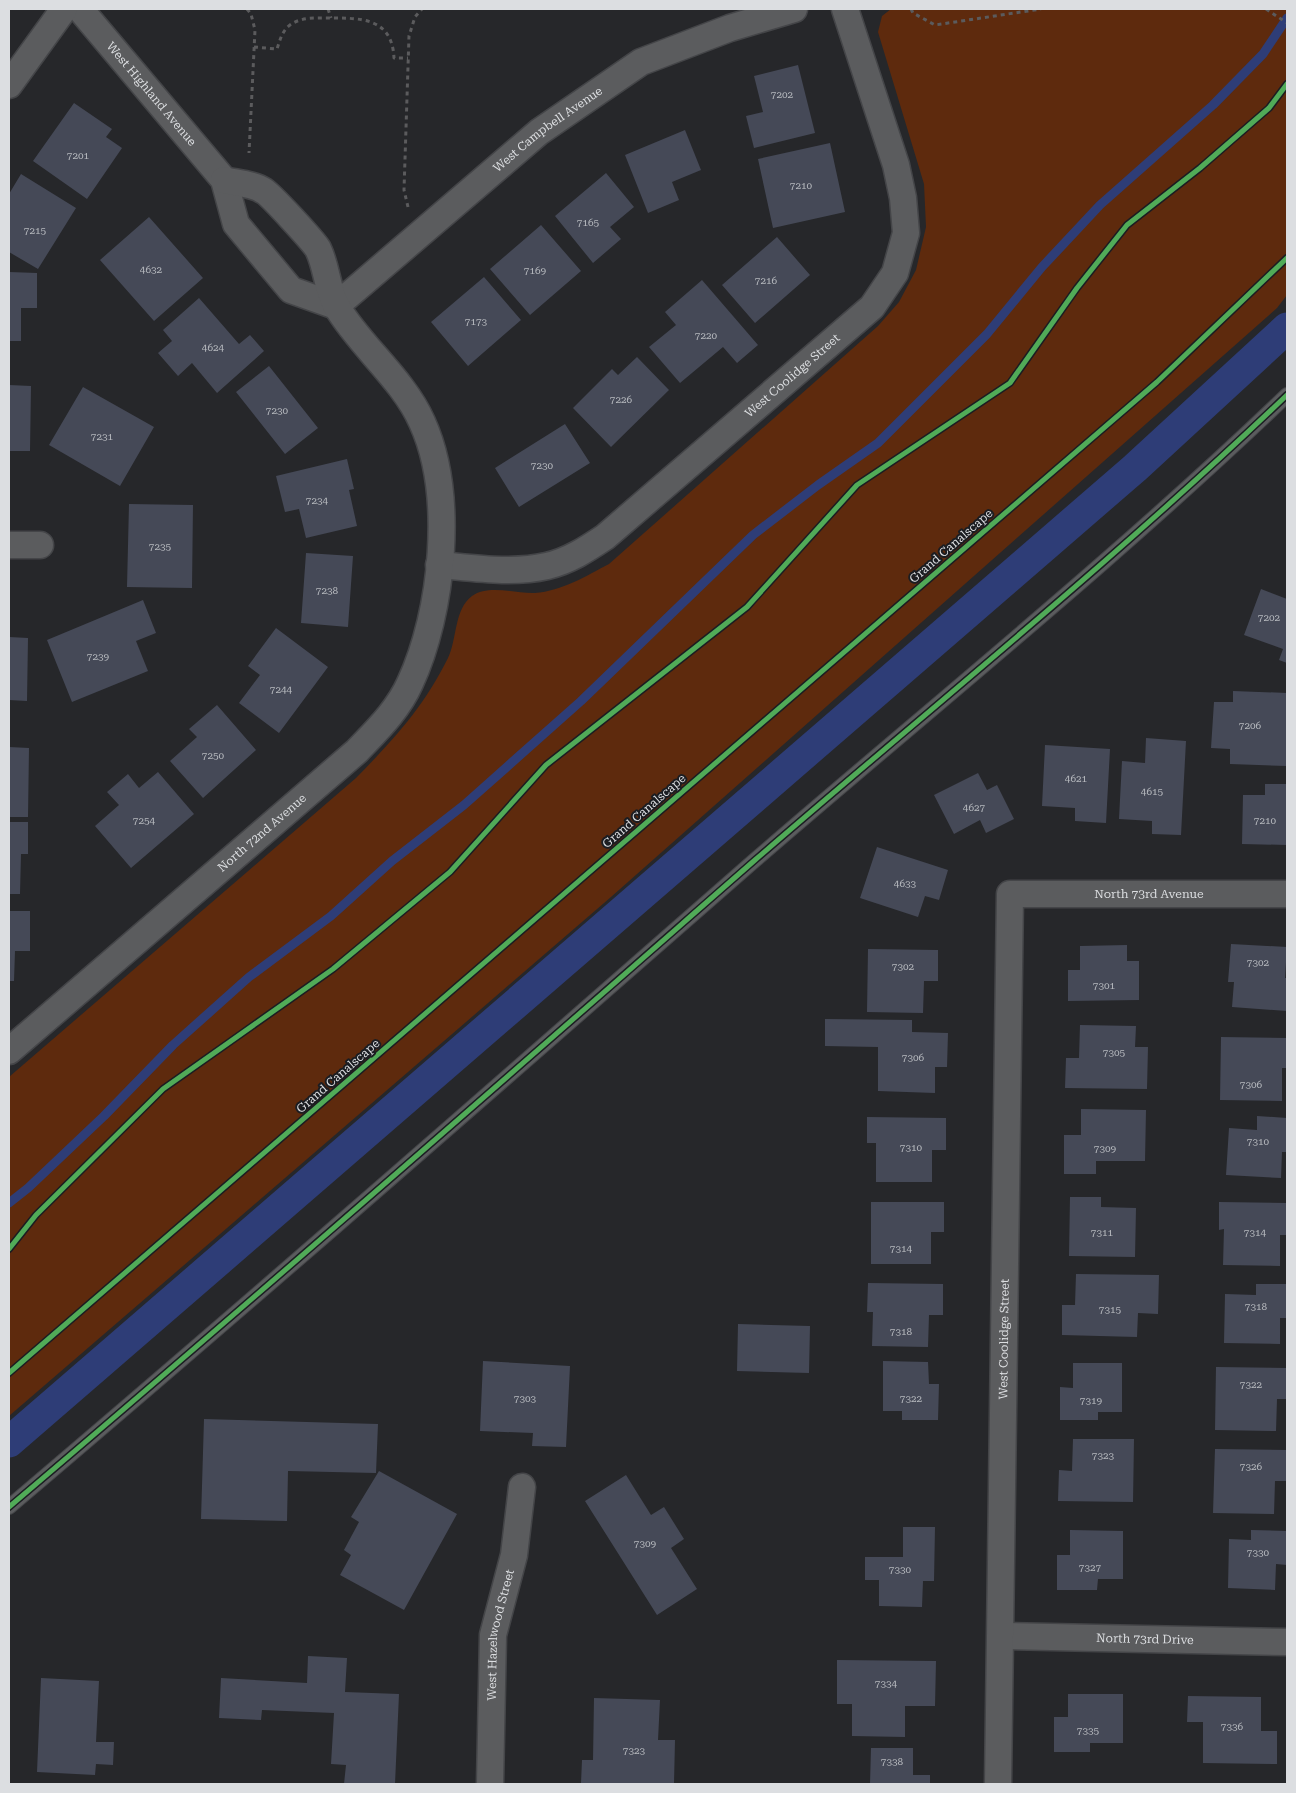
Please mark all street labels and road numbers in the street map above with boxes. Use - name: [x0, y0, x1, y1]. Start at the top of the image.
- street label: West Highland Avenue: [104, 39, 199, 149]
- street label: West Campbell Avenue: [490, 83, 605, 175]
- street label: West Coolidge Street: [742, 331, 843, 420]
- street label: Grand Canalscape: [907, 506, 996, 586]
- street label: Grand Canalscape: [600, 771, 689, 851]
- street label: North 72nd Avenue: [215, 791, 309, 875]
- street label: North 73rd Avenue: [1094, 887, 1204, 901]
- street label: Grand Canalscape: [294, 1036, 383, 1116]
- street label: West Coolidge Street: [996, 1278, 1012, 1400]
- street label: West Hazelwood Street: [485, 1567, 517, 1701]
- street label: North 73rd Drive: [1096, 1631, 1194, 1647]

